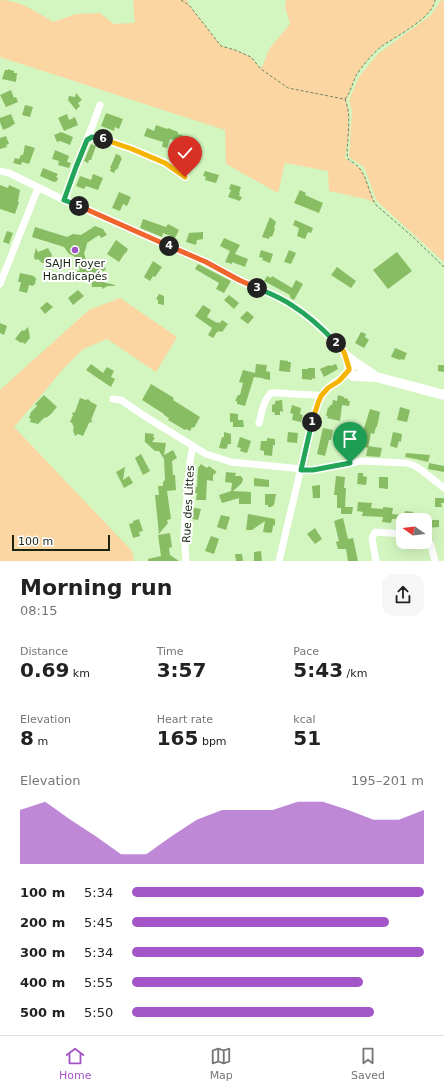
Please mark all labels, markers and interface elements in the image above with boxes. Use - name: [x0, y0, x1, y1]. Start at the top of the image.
- pin: 6: [93, 129, 113, 149]
- text: 6: [99, 132, 107, 145]
- pin: [168, 136, 202, 177]
- icon: check: [174, 142, 196, 164]
- pin: 5: [69, 196, 89, 216]
- text: 5: [75, 199, 83, 212]
- pin: 4: [159, 236, 179, 256]
- text: 4: [165, 239, 173, 252]
- marker: SAJH Foyer Handicapés: [70, 245, 80, 255]
- place label: SAJH Foyer Handicapés: [43, 257, 107, 283]
- pin: 3: [247, 278, 267, 298]
- text: 3: [253, 281, 261, 294]
- pin: 2: [326, 333, 346, 353]
- text: 2: [332, 336, 340, 349]
- pin: 1: [302, 412, 322, 432]
- text: 1: [308, 415, 316, 428]
- pin: [333, 422, 367, 463]
- icon: arrive: [339, 428, 361, 450]
- street label: Rue des Littes: [180, 465, 197, 543]
- north arrow: [396, 513, 432, 549]
- map controls: [396, 513, 432, 549]
- scale bar: [12, 533, 110, 552]
- text: 100 m: [18, 535, 53, 548]
- button: share: [382, 574, 424, 616]
- text: Morning run: [20, 575, 172, 600]
- text: 08:15: [20, 603, 57, 618]
- text: Distance: [20, 645, 68, 658]
- text: Time: [157, 645, 184, 658]
- text: Pace: [293, 645, 319, 658]
- text: 0.69: [20, 658, 69, 682]
- text: 3:57: [157, 658, 206, 682]
- text: 5:43: [293, 658, 343, 682]
- text: km: [69, 667, 90, 680]
- text: /km: [343, 667, 367, 680]
- text: Elevation: [20, 713, 71, 726]
- text: Heart rate: [157, 713, 213, 726]
- text: kcal: [293, 713, 316, 726]
- text: 8: [20, 726, 34, 750]
- text: 165: [157, 726, 198, 750]
- text: 51: [293, 726, 321, 750]
- text: m: [34, 735, 48, 748]
- text: bpm: [198, 735, 227, 748]
- text: Elevation: [20, 773, 80, 788]
- text: 195–201 m: [351, 773, 424, 788]
- text: 100 m: [20, 885, 65, 900]
- text: 5:34: [84, 885, 113, 900]
- text: 200 m: [20, 915, 65, 930]
- text: 5:45: [84, 915, 113, 930]
- text: 300 m: [20, 945, 65, 960]
- text: 5:34: [84, 945, 113, 960]
- text: 400 m: [20, 975, 65, 990]
- text: 5:55: [84, 975, 113, 990]
- text: 500 m: [20, 1005, 65, 1020]
- text: 5:50: [84, 1005, 113, 1020]
- tab: Home: [59, 1045, 92, 1082]
- tab: Map: [210, 1045, 233, 1082]
- tab: Saved: [351, 1045, 385, 1082]

